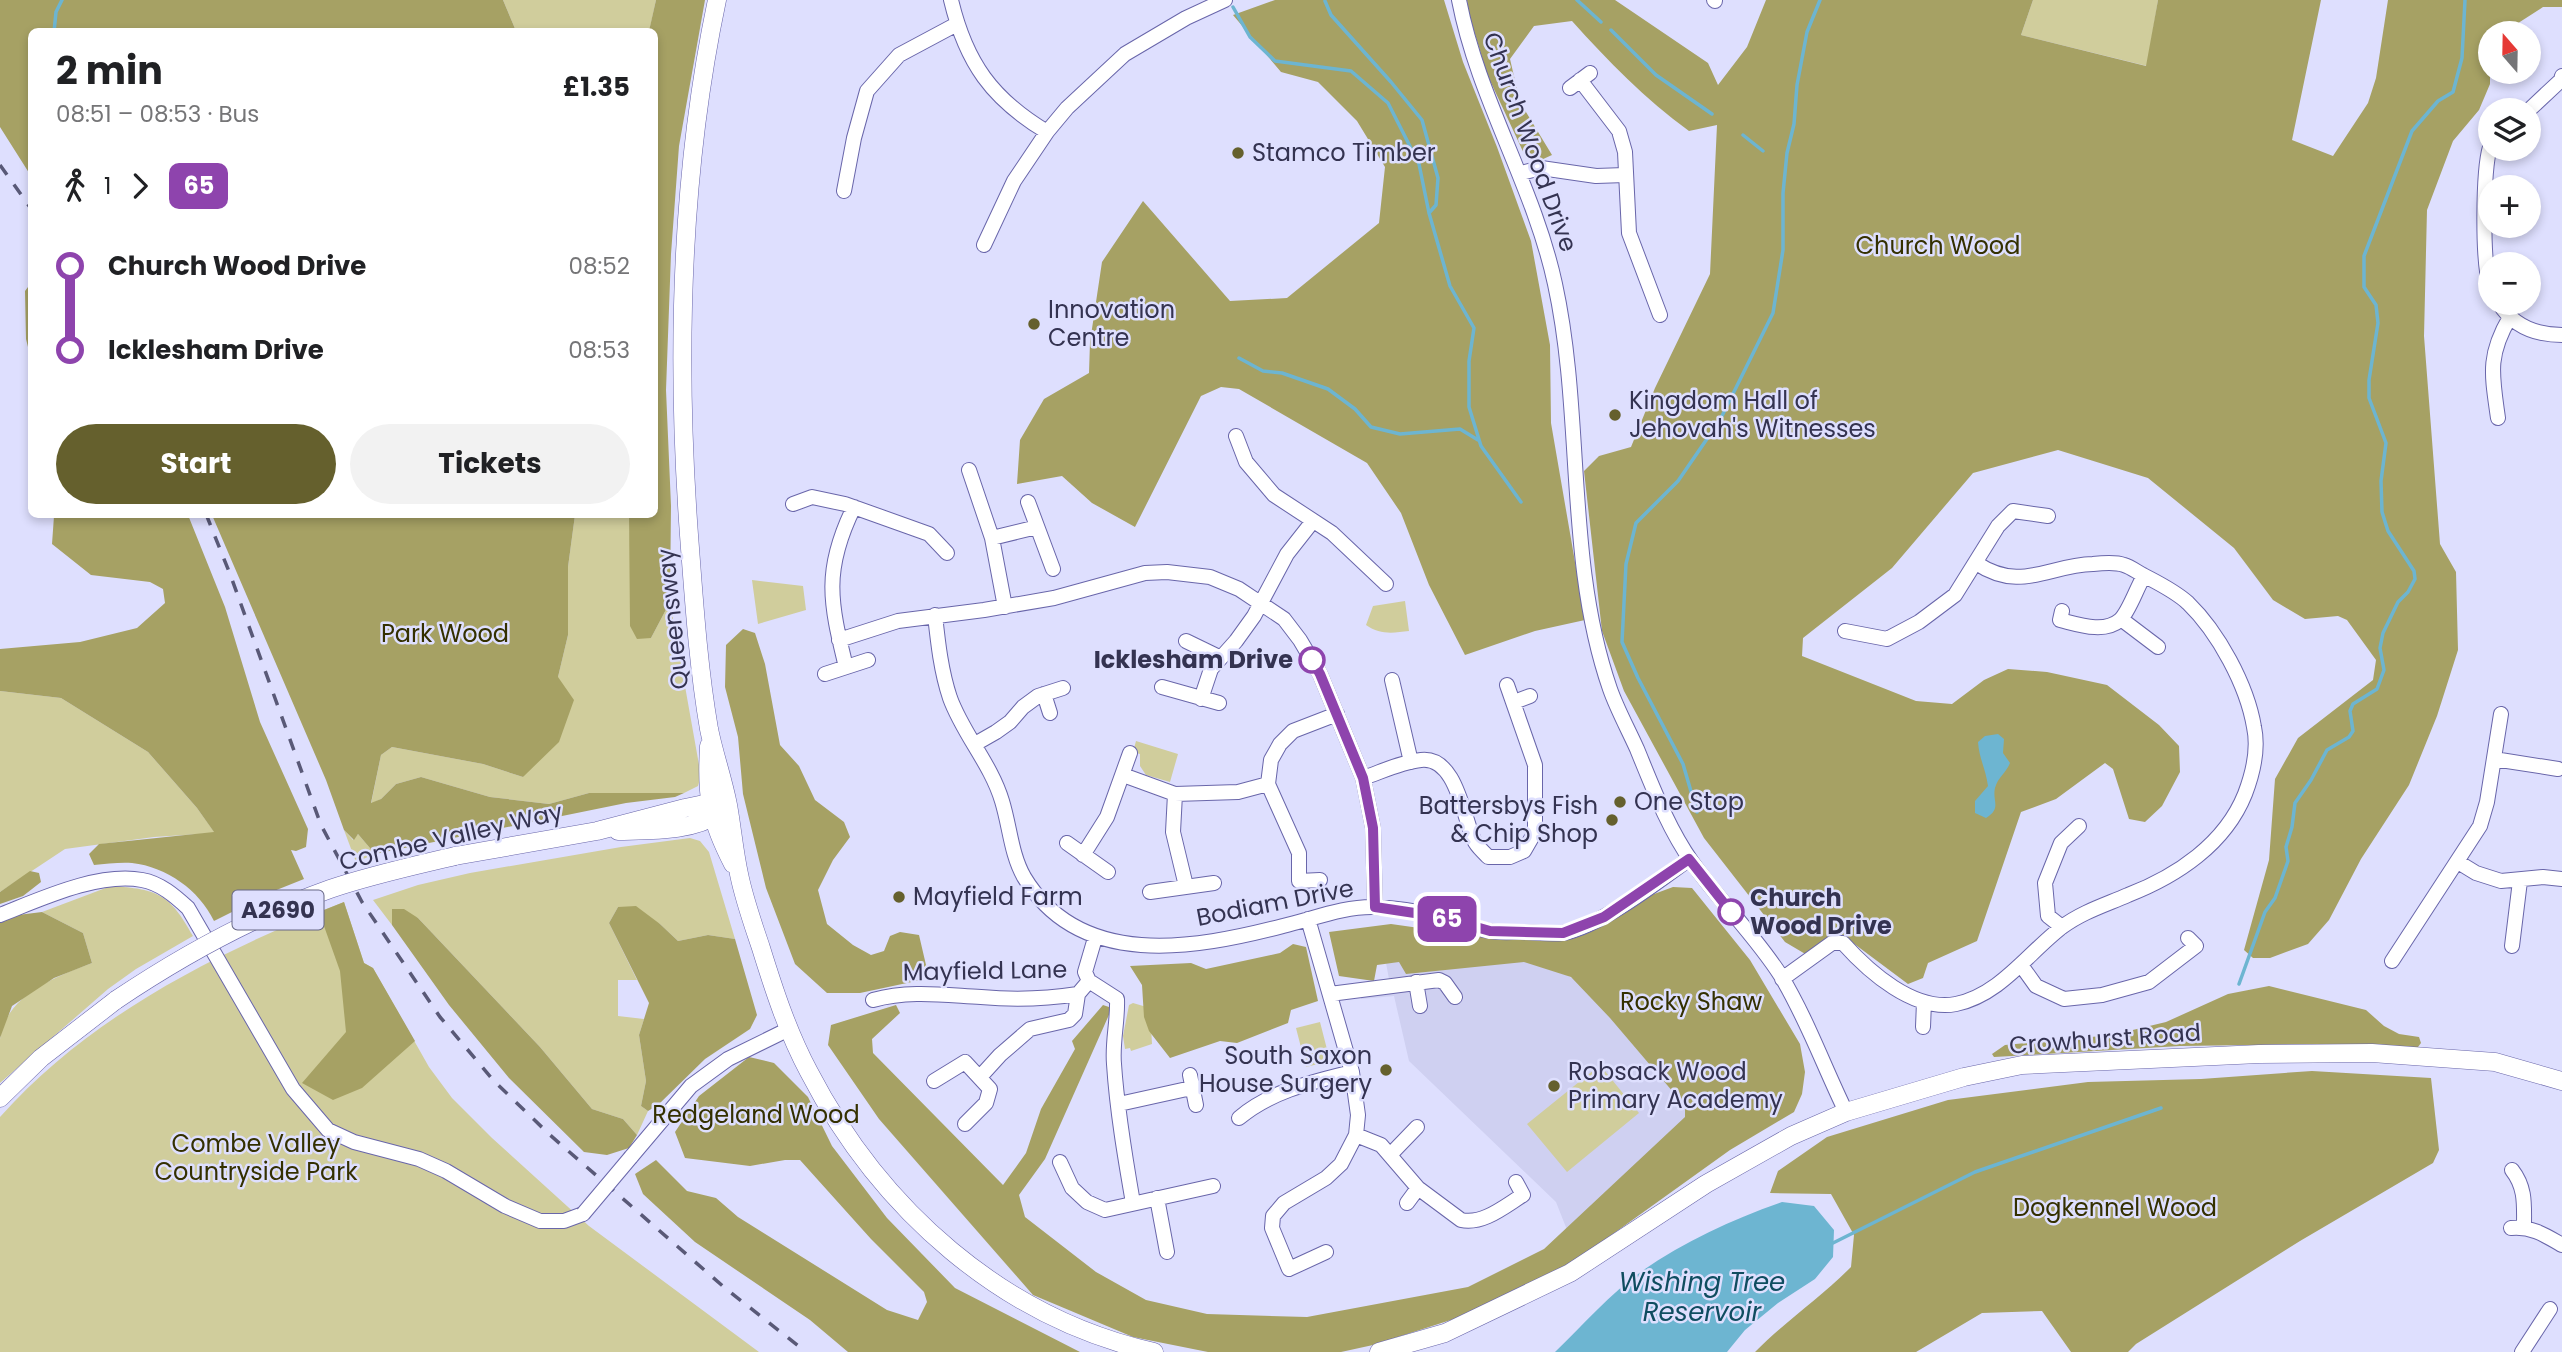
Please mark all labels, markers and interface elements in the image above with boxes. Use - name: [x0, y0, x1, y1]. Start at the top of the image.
- north arrow: [2478, 21, 2541, 84]
- map controls: [2478, 21, 2541, 315]
- street label: Church Wood Drive: [1475, 27, 1586, 256]
- text: 2 min: [56, 44, 163, 97]
- text: £1.35: [563, 69, 630, 105]
- text: 08:51 – 08:53 · Bus: [56, 98, 259, 130]
- button: layers: [2478, 98, 2541, 161]
- place label: Stamco Timber: [1252, 136, 1436, 169]
- marker: Stamco Timber: [1230, 145, 1246, 161]
- icon: walk: [56, 167, 94, 205]
- icon: forward: [121, 167, 159, 205]
- text: 65: [183, 169, 214, 202]
- text: 1: [104, 170, 111, 202]
- button: +: [2478, 175, 2541, 238]
- park label: Church Wood: [1856, 229, 2020, 262]
- text: Church Wood Drive: [108, 248, 366, 284]
- text: 08:52: [568, 250, 630, 282]
- button: −: [2478, 252, 2541, 315]
- place label: Innovation Centre: [1048, 293, 1175, 354]
- marker: Innovation Centre: [1026, 316, 1042, 332]
- text: Icklesham Drive: [108, 332, 324, 368]
- text: 08:53: [568, 334, 630, 366]
- place label: Kingdom Hall of Jehovah's Witnesses: [1629, 384, 1876, 445]
- marker: Kingdom Hall of Jehovah's Witnesses: [1607, 407, 1623, 423]
- button: Start: [56, 424, 336, 504]
- button: Tickets: [350, 424, 630, 504]
- street label: Queensway: [649, 547, 696, 691]
- park label: Park Wood: [381, 617, 509, 650]
- place label: Icklesham Drive: [1094, 643, 1293, 676]
- marker: Icklesham Drive: [1299, 647, 1325, 673]
- place label: One Stop: [1634, 785, 1744, 818]
- place label: Battersbys Fish & Chip Shop: [1419, 789, 1598, 850]
- marker: One Stop: [1612, 794, 1628, 810]
- street label: Combe Valley Way: [336, 795, 566, 878]
- marker: Battersbys Fish & Chip Shop: [1604, 812, 1620, 828]
- street label: Bodiam Drive: [1193, 871, 1356, 934]
- place label: Mayfield Farm: [913, 880, 1083, 913]
- place label: Church Wood Drive: [1750, 881, 1892, 942]
- marker: Mayfield Farm: [891, 889, 907, 905]
- road number: A2690: [232, 890, 324, 930]
- line badge: 65: [1416, 896, 1478, 942]
- marker: Church Wood Drive: [1718, 899, 1744, 925]
- text: 65: [1432, 902, 1462, 935]
- street label: Mayfield Lane: [902, 953, 1067, 988]
- park label: Rocky Shaw: [1620, 985, 1762, 1018]
- street label: Crowhurst Road: [2008, 1015, 2202, 1062]
- place label: South Saxon House Surgery: [1199, 1039, 1372, 1100]
- place label: Robsack Wood Primary Academy: [1568, 1055, 1783, 1116]
- marker: South Saxon House Surgery: [1378, 1062, 1394, 1078]
- marker: Robsack Wood Primary Academy: [1546, 1078, 1562, 1094]
- park label: Redgeland Wood: [652, 1098, 860, 1131]
- park label: Combe Valley Countryside Park: [154, 1127, 358, 1188]
- park label: Dogkennel Wood: [2013, 1191, 2217, 1224]
- water label: Wishing Tree Reservoir: [1619, 1264, 1785, 1330]

